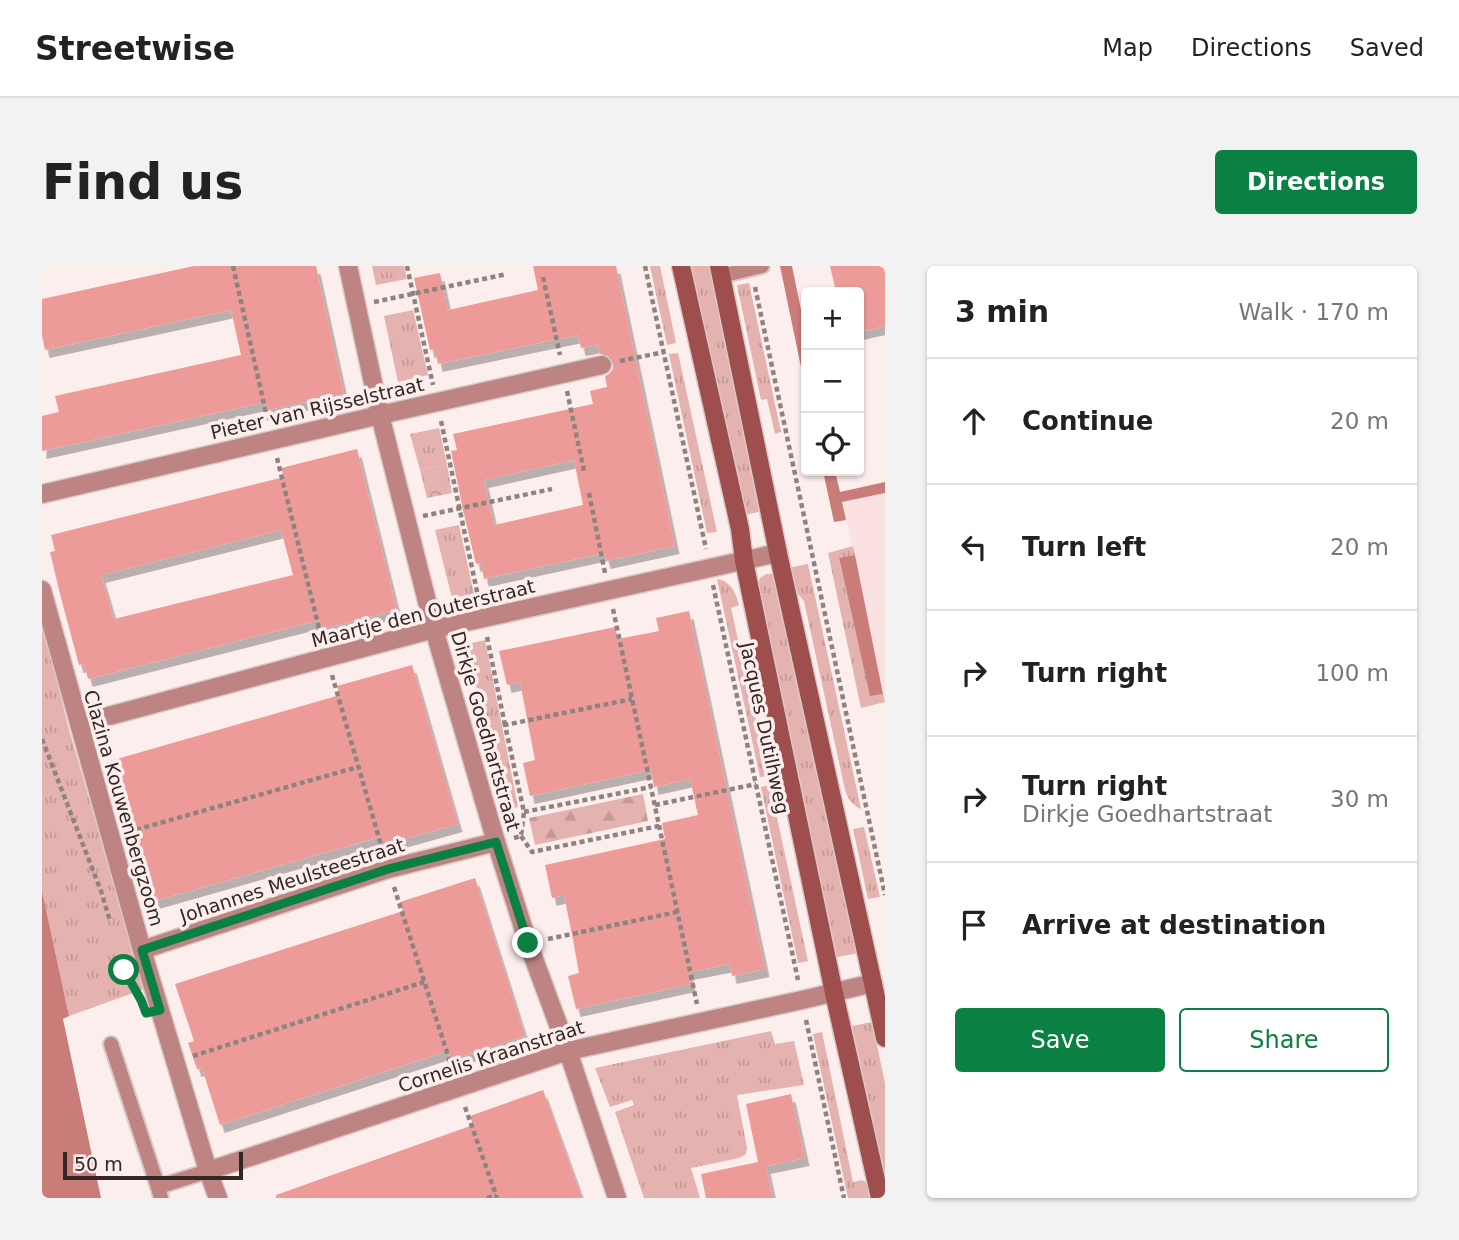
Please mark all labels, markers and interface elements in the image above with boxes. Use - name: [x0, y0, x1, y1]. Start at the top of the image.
- text: Streetwise: [35, 29, 235, 68]
- text: Map: [1102, 34, 1153, 62]
- text: Directions: [1191, 34, 1312, 62]
- text: Saved: [1350, 34, 1424, 62]
- button: Directions: [1215, 150, 1417, 214]
- text: Find us: [42, 154, 243, 211]
- map controls: [801, 287, 864, 476]
- button: +: [801, 287, 864, 350]
- text: 3 min: [955, 294, 1049, 329]
- text: Walk · 170 m: [1238, 299, 1389, 325]
- button: −: [801, 350, 864, 413]
- street label: Pieter van Rijsselstraat: [208, 373, 426, 443]
- icon: ahead: [955, 402, 993, 440]
- text: Continue: [1022, 406, 1153, 436]
- text: 20 m: [1330, 408, 1389, 434]
- button: locate: [801, 413, 864, 476]
- icon: left: [955, 528, 993, 566]
- text: Turn left: [1022, 532, 1146, 562]
- text: 20 m: [1330, 534, 1389, 560]
- street label: Maartje den Outerstraat: [309, 575, 537, 651]
- street label: Dirkje Goedhartstraat: [447, 629, 525, 833]
- street label: Jacques Dutilhweg: [736, 639, 794, 816]
- icon: right: [955, 654, 993, 692]
- text: Turn right: [1022, 658, 1167, 688]
- text: 100 m: [1315, 660, 1389, 686]
- street label: Clazina Kouwenbergzoom: [80, 687, 168, 929]
- text: Turn right: [1022, 771, 1167, 801]
- icon: right: [955, 780, 993, 818]
- text: 30 m: [1330, 786, 1389, 812]
- text: Dirkje Goedhartstraat: [1022, 801, 1272, 827]
- street label: Johannes Meulsteestraat: [176, 833, 407, 927]
- icon: arrive: [955, 906, 993, 944]
- text: Arrive at destination: [1022, 910, 1326, 940]
- route end: [512, 927, 543, 958]
- route start: [108, 954, 139, 985]
- button: Save: [955, 1008, 1165, 1072]
- button: Share: [1179, 1008, 1389, 1072]
- street label: Cornelis Kraanstraat: [395, 1016, 587, 1096]
- scale bar: [63, 1149, 243, 1181]
- text: 50 m: [74, 1153, 123, 1175]

